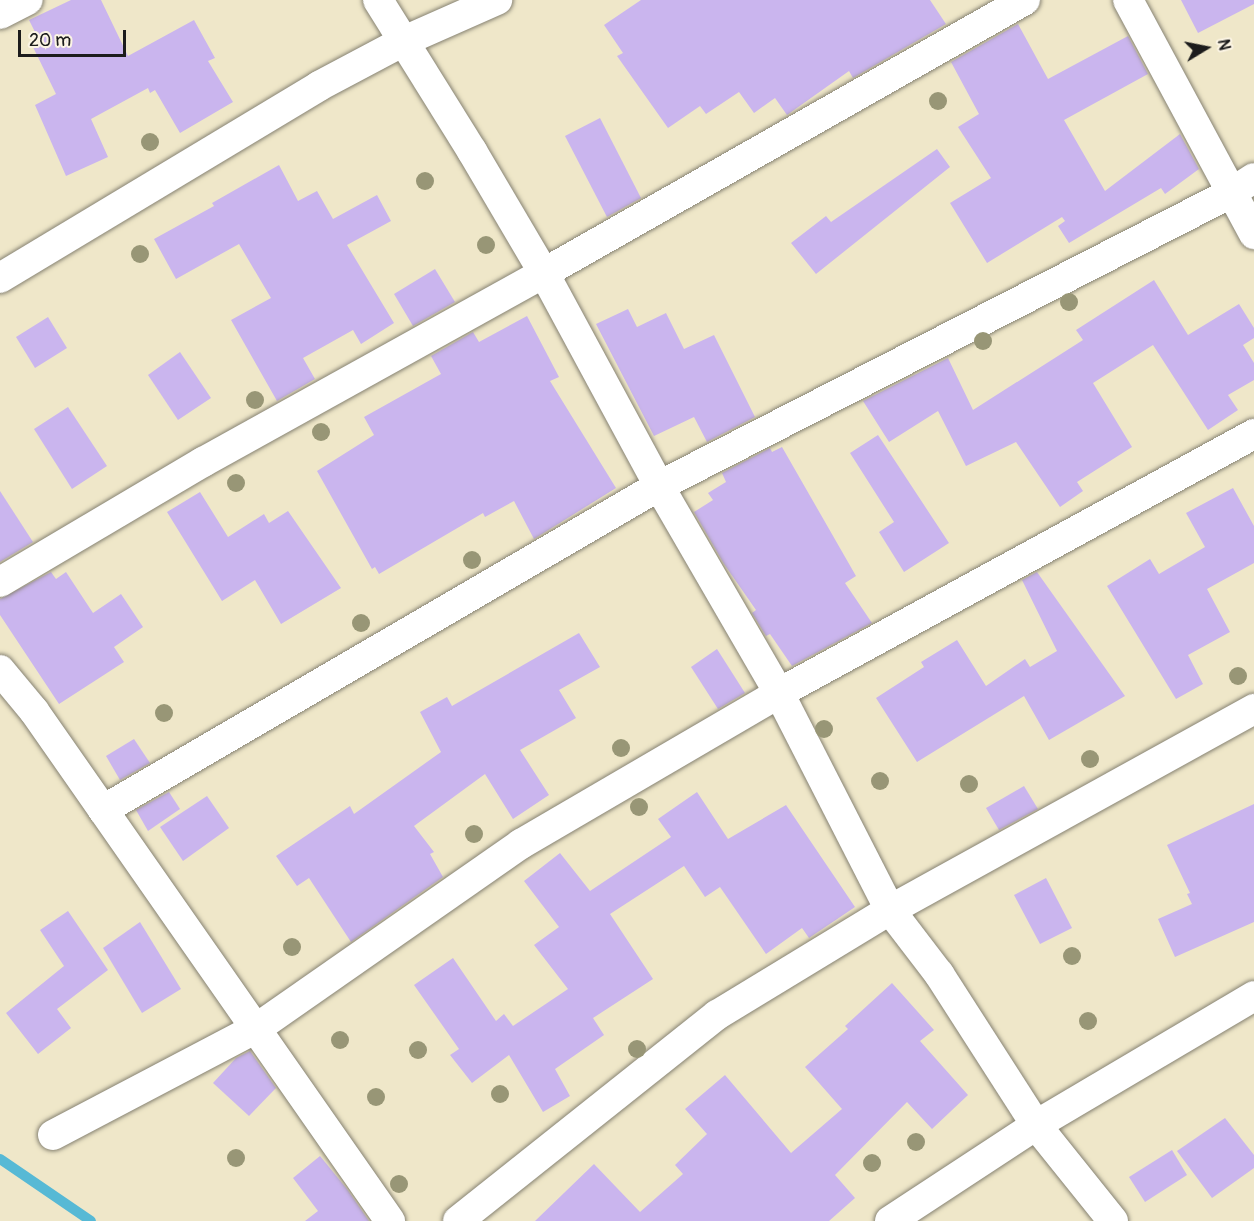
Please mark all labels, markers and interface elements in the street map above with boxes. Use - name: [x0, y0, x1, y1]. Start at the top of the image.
- scale bar: [21, 18, 129, 56]
- north arrow: [1176, 18, 1236, 78]
- text: 20 m: [29, 29, 71, 52]
- text: N: [1213, 38, 1235, 52]

